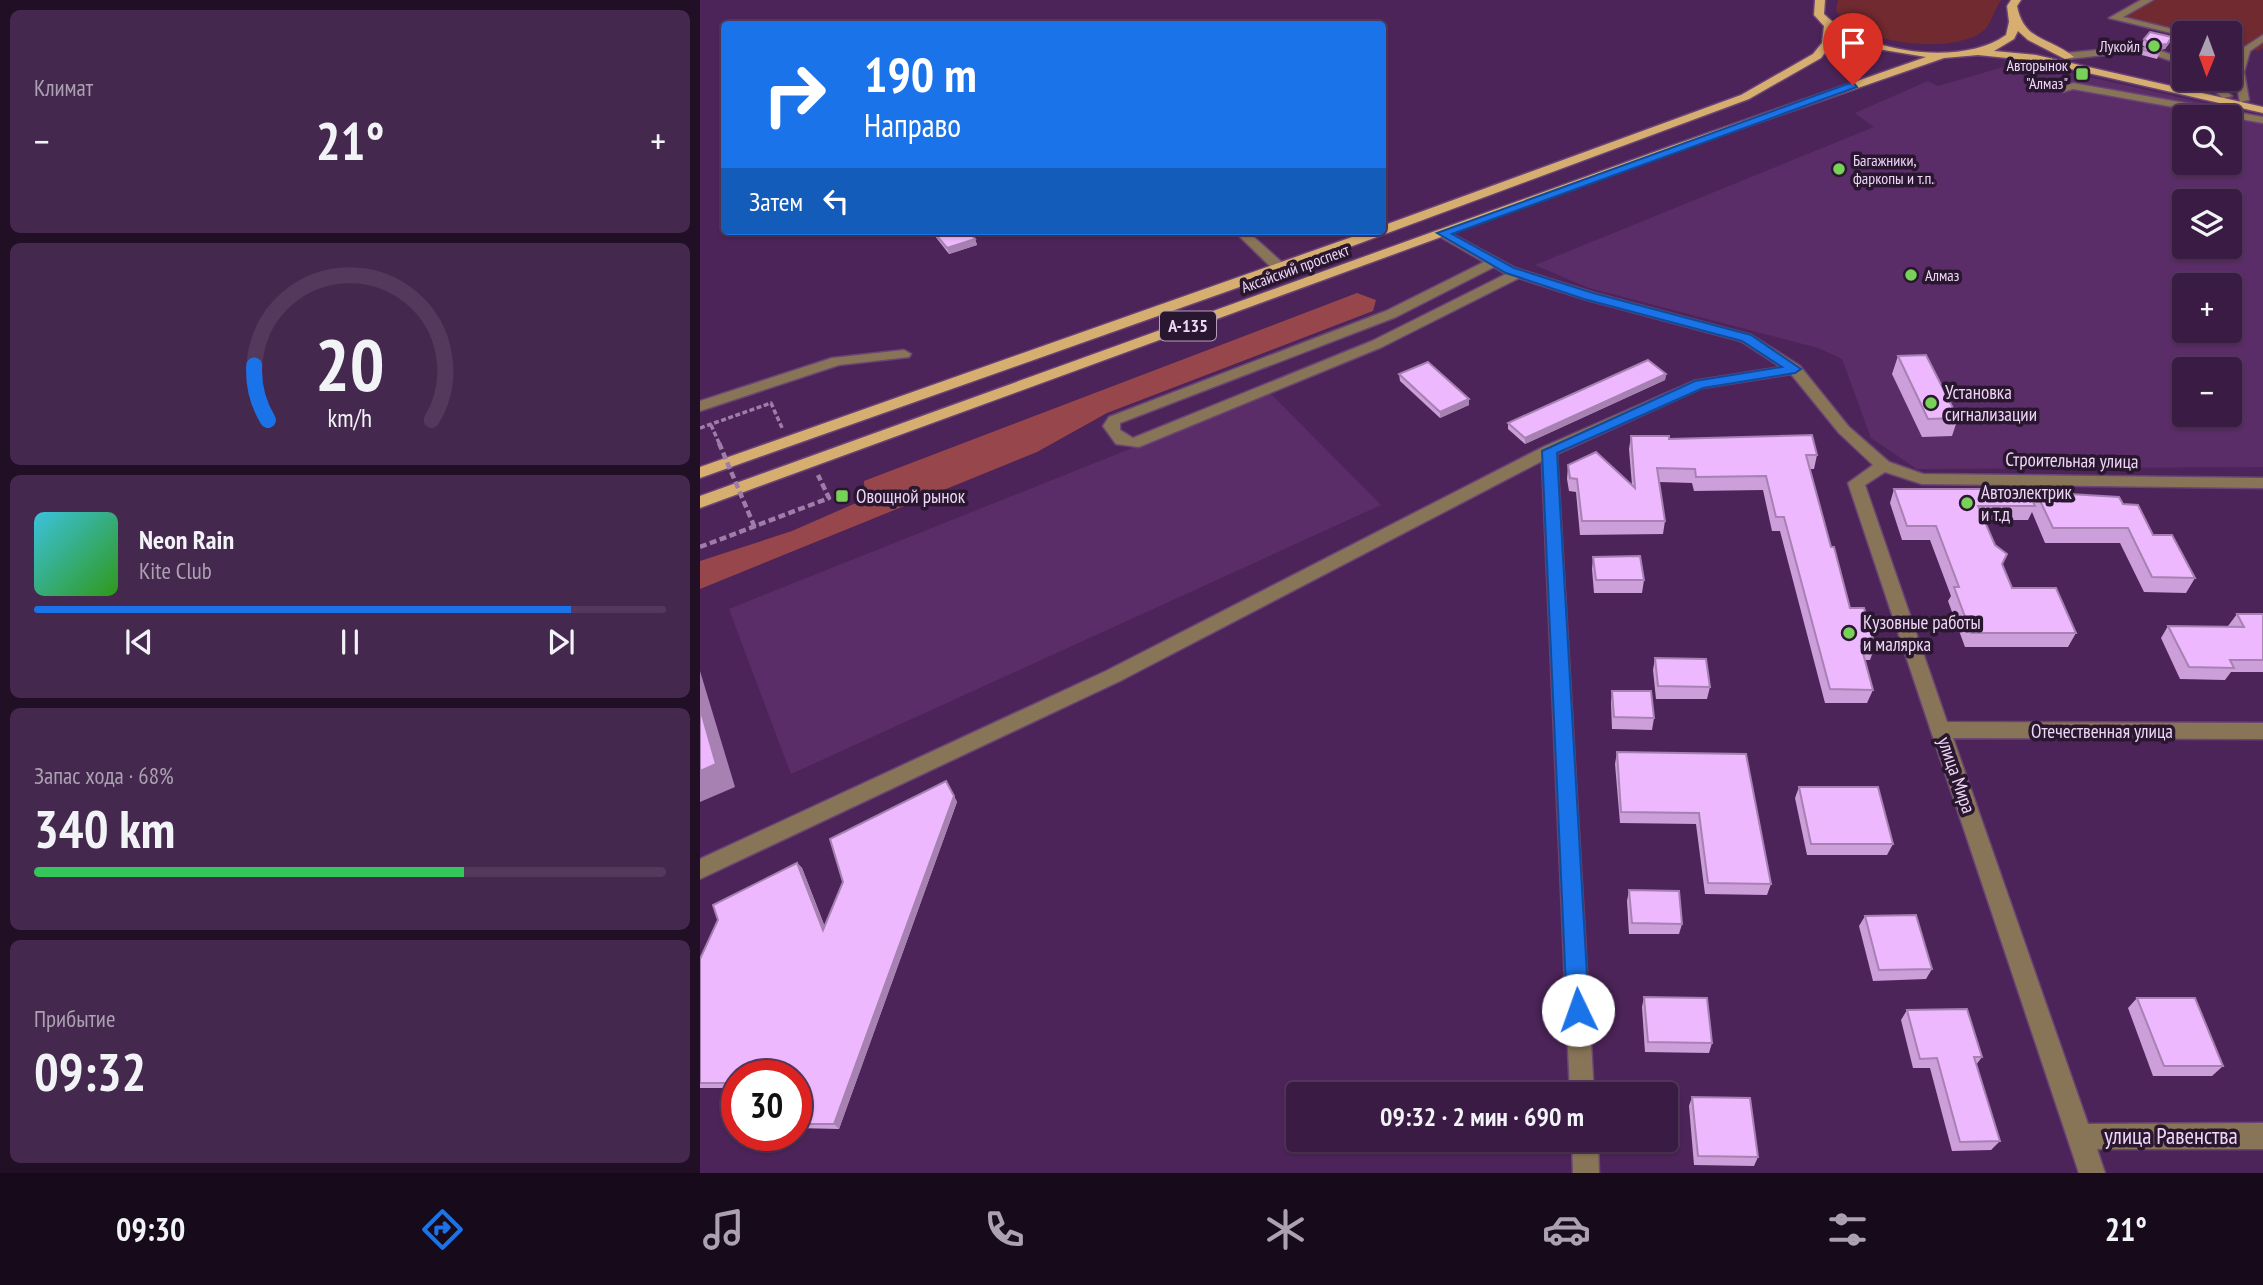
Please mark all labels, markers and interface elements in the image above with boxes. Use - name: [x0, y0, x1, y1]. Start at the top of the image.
- pin: [1823, 13, 1883, 85]
- north arrow: [2172, 21, 2242, 91]
- map controls: [2172, 21, 2242, 427]
- icon: arrive: [1834, 24, 1872, 62]
- place label: Лукойл: [2098, 36, 2140, 56]
- marker: Лукойл: [2146, 38, 2162, 54]
- text: 190 m: [864, 42, 977, 106]
- icon: right: [749, 49, 840, 140]
- place label: Авторынок "Алмаз": [2007, 55, 2069, 93]
- marker: Авторынок "Алмаз": [2074, 66, 2090, 82]
- text: Климат: [34, 73, 93, 102]
- text: Направо: [864, 104, 961, 146]
- button: search: [2172, 105, 2242, 175]
- text: 21°: [316, 107, 384, 174]
- text: −: [34, 116, 50, 165]
- text: +: [650, 116, 666, 165]
- place label: Багажники, фаркопы и т.п.: [1853, 150, 1934, 188]
- marker: Багажники, фаркопы и т.п.: [1831, 161, 1847, 177]
- icon: left: [817, 182, 855, 220]
- text: Затем: [749, 185, 803, 218]
- button: layers: [2172, 189, 2242, 259]
- street label: Аксайский проспект: [1238, 239, 1352, 297]
- place label: Алмаз: [1925, 265, 1960, 285]
- marker: Алмаз: [1903, 267, 1919, 283]
- button: +: [2172, 273, 2242, 343]
- road number: А-135: [1160, 312, 1216, 340]
- text: 20: [315, 316, 385, 410]
- button: −: [2172, 357, 2242, 427]
- place label: Установка сигнализации: [1945, 380, 2037, 426]
- marker: Установка сигнализации: [1923, 395, 1939, 411]
- text: km/h: [328, 402, 372, 434]
- street label: Строительная улица: [2005, 447, 2139, 473]
- place label: Автоэлектрик и т.д: [1981, 480, 2072, 526]
- place label: Овощной рынок: [856, 484, 966, 508]
- marker: Овощной рынок: [834, 488, 850, 504]
- marker: Автоэлектрик и т.д: [1959, 495, 1975, 511]
- text: Neon Rain: [139, 523, 234, 556]
- text: Kite Club: [139, 556, 212, 585]
- place label: Кузовные работы и малярка: [1863, 610, 1981, 656]
- icon: previous: [120, 623, 158, 661]
- icon: pause: [331, 623, 369, 661]
- icon: next: [542, 623, 580, 661]
- marker: Кузовные работы и малярка: [1841, 625, 1857, 641]
- street label: Отечественная улица: [2031, 719, 2173, 743]
- street label: улица Мира: [1933, 734, 1981, 816]
- text: Запас хода · 68%: [34, 761, 174, 790]
- text: 340 km: [34, 795, 175, 862]
- position arrow: [1541, 973, 1615, 1047]
- text: Прибытие: [34, 1004, 115, 1033]
- text: 09:32: [34, 1038, 146, 1105]
- speed limit sign: 30: [721, 1060, 812, 1151]
- text: 09:32 · 2 мин · 690 m: [1380, 1100, 1584, 1133]
- street label: улица Равенства: [2104, 1121, 2238, 1150]
- icon: directions: [418, 1205, 467, 1254]
- icon: music: [699, 1205, 748, 1254]
- icon: phone: [980, 1205, 1029, 1254]
- icon: climate: [1261, 1205, 1310, 1254]
- icon: car: [1542, 1205, 1591, 1254]
- icon: filters: [1823, 1205, 1872, 1254]
- text: 09:30: [116, 1208, 185, 1250]
- text: 21°: [2105, 1208, 2147, 1250]

